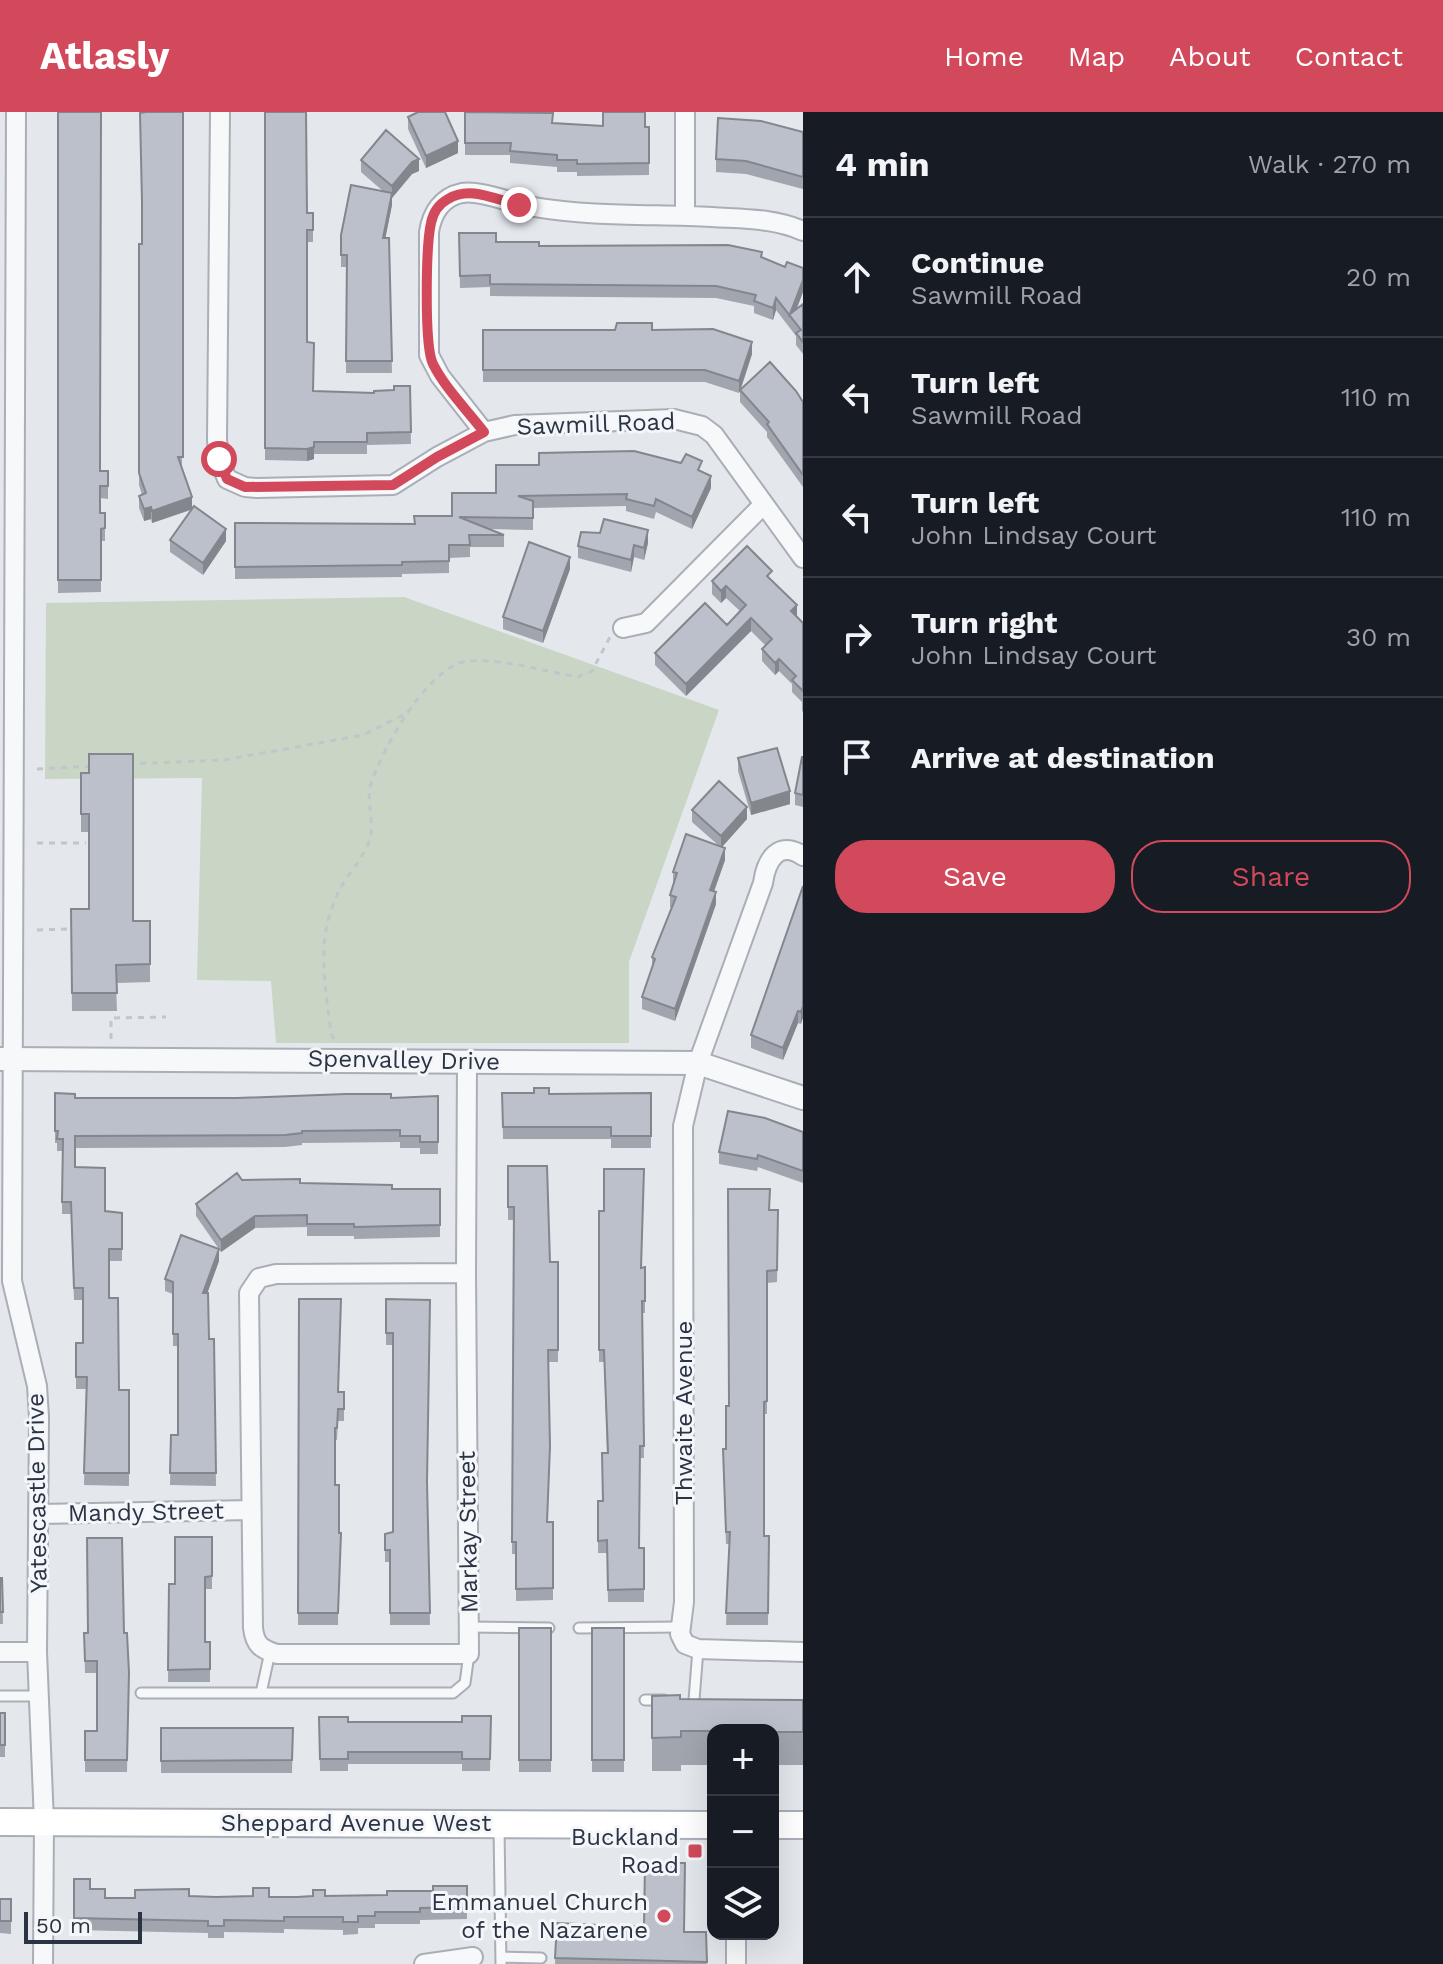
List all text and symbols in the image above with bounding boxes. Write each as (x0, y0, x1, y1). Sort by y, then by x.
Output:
text: Atlasly (40, 34, 170, 78)
text: Home (944, 40, 1024, 73)
text: Map (1068, 40, 1125, 73)
text: About (1169, 40, 1251, 73)
text: Contact (1295, 40, 1403, 73)
text: 4 min (835, 144, 930, 184)
text: Walk · 270 m (1248, 149, 1411, 179)
route end (501, 187, 537, 223)
text: Continue (911, 245, 1044, 280)
icon: ahead (835, 255, 879, 299)
text: 20 m (1346, 262, 1411, 292)
text: Sawmill Road (911, 280, 1083, 310)
text: Turn left (911, 365, 1039, 400)
icon: left (835, 375, 879, 419)
text: 110 m (1341, 382, 1411, 412)
text: Sawmill Road (911, 400, 1083, 430)
street label: Sawmill Road (516, 407, 676, 441)
route start (201, 441, 237, 477)
text: Turn left (911, 485, 1039, 520)
icon: left (835, 495, 879, 539)
text: 110 m (1341, 502, 1411, 532)
text: John Lindsay Court (911, 520, 1157, 550)
text: Turn right (911, 605, 1057, 640)
icon: right (835, 615, 879, 659)
text: 30 m (1346, 622, 1411, 652)
text: John Lindsay Court (911, 640, 1157, 670)
icon: arrive (835, 735, 879, 779)
text: Arrive at destination (911, 740, 1215, 775)
button: Save (835, 840, 1115, 913)
button: Share (1131, 840, 1411, 913)
street label: Spenvalley Drive (308, 1044, 500, 1076)
street label: Thwaite Avenue (670, 1321, 698, 1505)
street label: Yatescastle Drive (21, 1393, 53, 1593)
street label: Markay Street (453, 1451, 483, 1613)
street label: Mandy Street (68, 1497, 224, 1527)
map controls (707, 1724, 779, 1940)
button: + (707, 1724, 779, 1796)
button: − (707, 1796, 779, 1868)
street label: Sheppard Avenue West (221, 1809, 491, 1837)
place label: Buckland Road (571, 1823, 679, 1879)
marker: Buckland Road (686, 1842, 704, 1860)
button: layers (707, 1868, 779, 1940)
place label: Emmanuel Church of the Nazarene (431, 1888, 648, 1944)
marker: Emmanuel Church of the Nazarene (655, 1907, 673, 1925)
scale bar (24, 1908, 142, 1944)
text: 50 m (36, 1913, 91, 1938)

